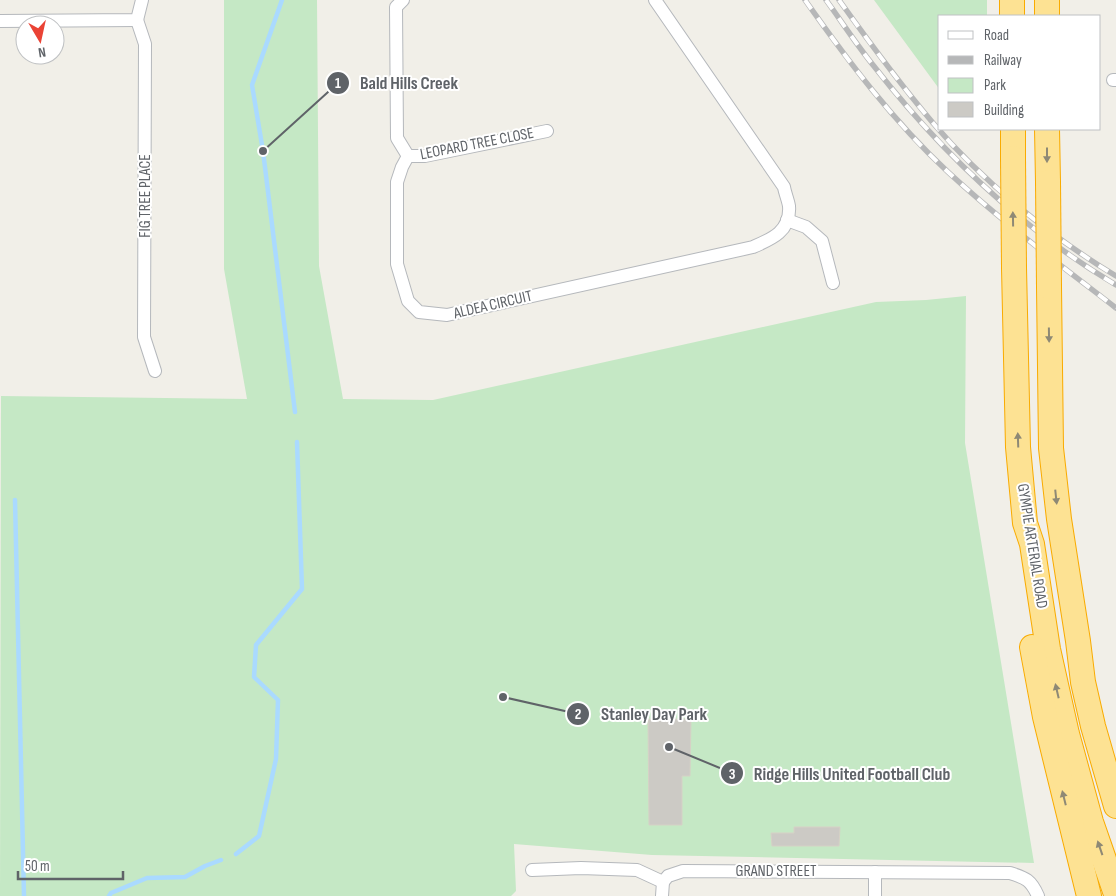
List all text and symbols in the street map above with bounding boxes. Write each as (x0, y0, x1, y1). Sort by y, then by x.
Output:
north arrow (15, 15, 65, 65)
legend (938, 15, 1101, 130)
text: Road (984, 26, 1009, 45)
text: N (37, 43, 47, 61)
text: Railway (984, 51, 1022, 70)
callout: Bald Hills Creek (325, 67, 468, 100)
text: Bald Hills Creek (360, 73, 458, 94)
text: 1 (335, 74, 341, 93)
text: Park (984, 76, 1006, 95)
text: Building (984, 101, 1024, 120)
street label: LEOPARD TREE CLOSE (418, 124, 536, 164)
one-way arrow (1043, 147, 1051, 163)
street label: FIG TREE PLACE (136, 154, 155, 238)
one-way arrow (1009, 211, 1017, 227)
street label: ALDEA CIRCUIT (451, 287, 535, 324)
one-way arrow (1045, 327, 1053, 343)
one-way arrow (1014, 432, 1022, 448)
street label: GYMPIE ARTERIAL ROAD (1013, 482, 1051, 610)
one-way arrow (1052, 490, 1060, 506)
one-way arrow (1053, 684, 1061, 699)
callout: Stanley Day Park (566, 697, 717, 730)
text: Stanley Day Park (601, 704, 707, 725)
text: 2 (575, 705, 581, 724)
callout: Ridge Hills United Football Club (719, 757, 961, 790)
text: Ridge Hills United Football Club (754, 764, 950, 785)
text: 3 (729, 765, 736, 784)
one-way arrow (1060, 790, 1068, 805)
one-way arrow (1096, 840, 1104, 855)
scale bar (18, 848, 122, 880)
text: 50 m (25, 857, 50, 876)
street label: GRAND STREET (735, 862, 817, 881)

